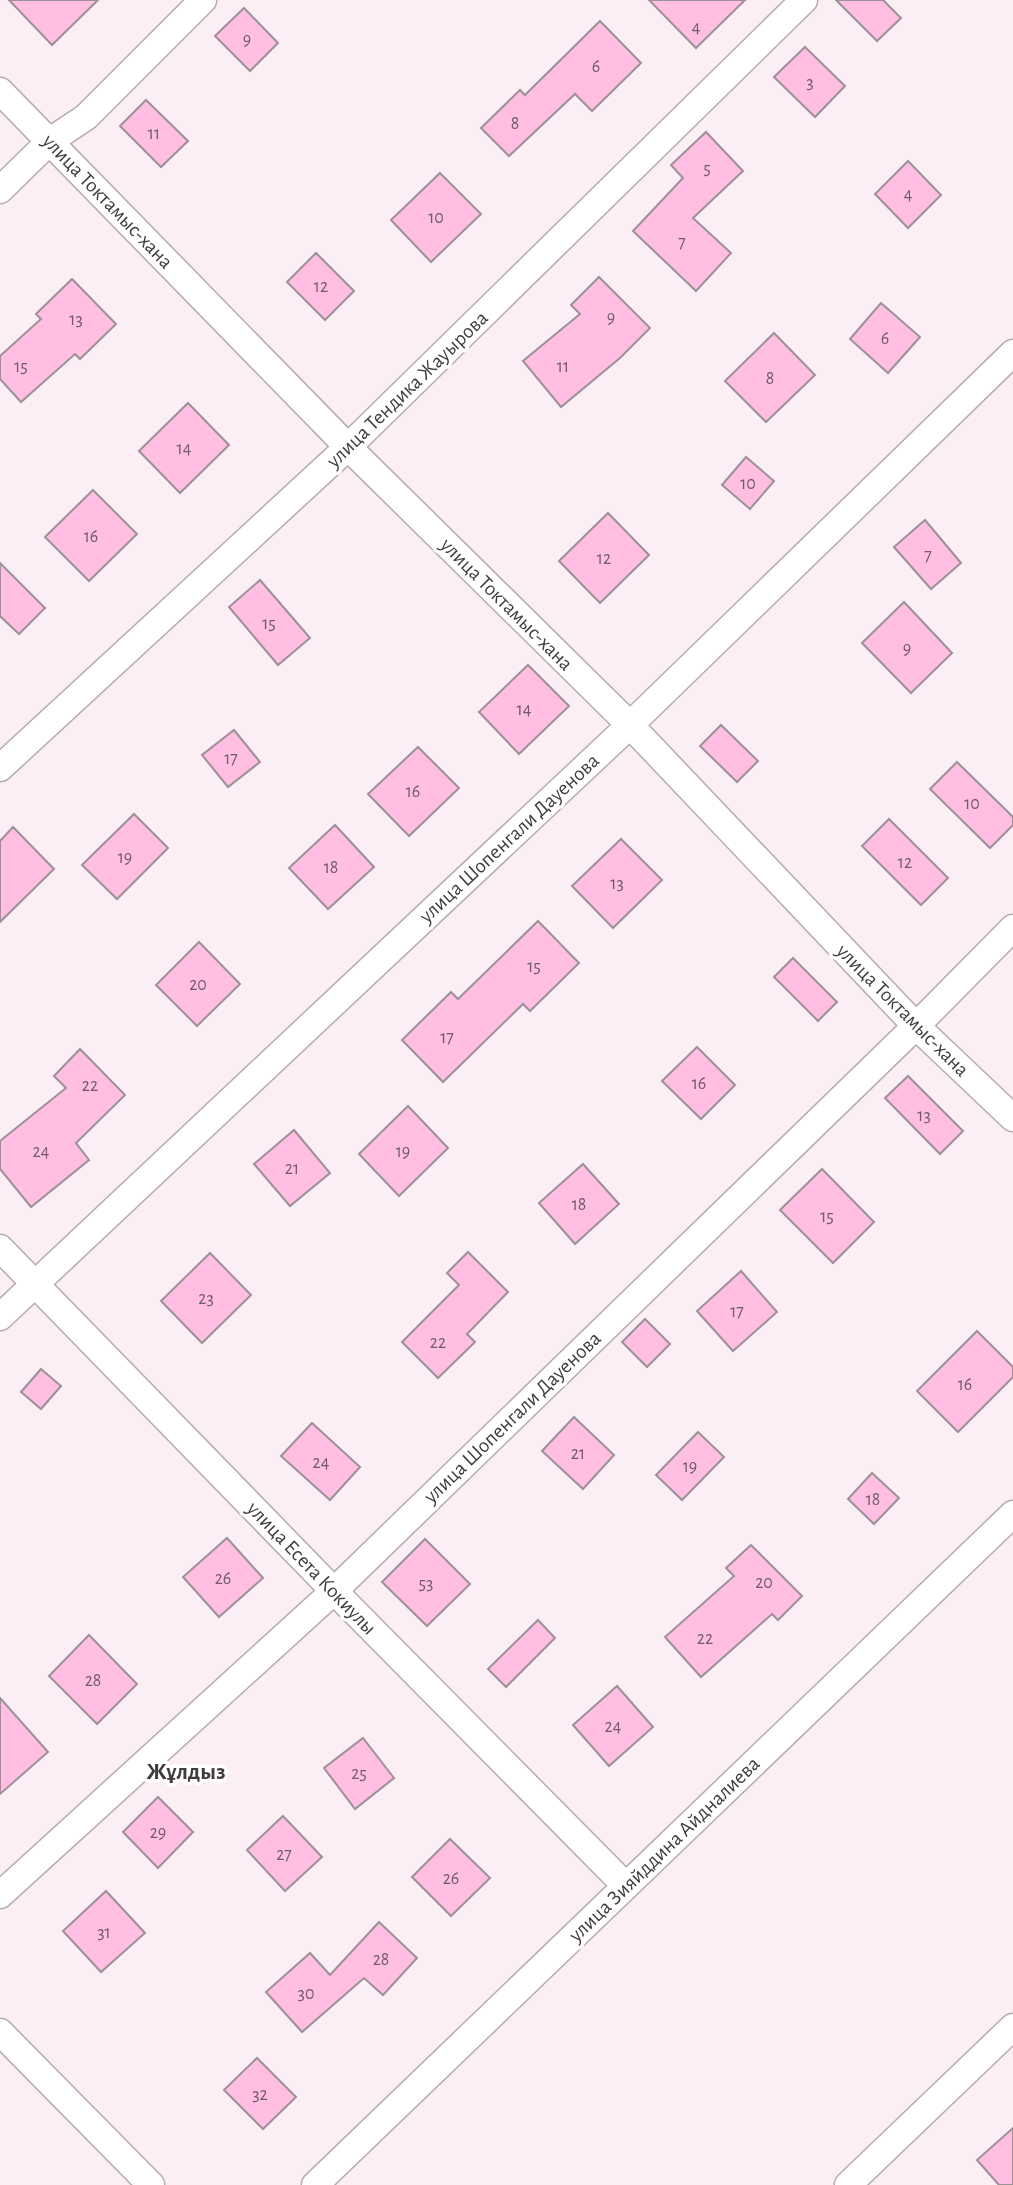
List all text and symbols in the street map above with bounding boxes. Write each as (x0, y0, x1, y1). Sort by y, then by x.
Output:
house number: 4 (692, 19, 701, 37)
house number: 9 (243, 31, 251, 49)
house number: 6 (592, 58, 600, 76)
house number: 3 (806, 74, 814, 92)
house number: 8 (511, 115, 519, 133)
house number: 11 (148, 125, 160, 143)
street label: улица Токтамыс-хана (38, 129, 177, 273)
house number: 5 (703, 160, 711, 178)
house number: 4 (904, 186, 913, 204)
house number: 10 (428, 209, 444, 227)
house number: 7 (678, 234, 686, 252)
house number: 12 (314, 278, 328, 296)
street label: улица Тендика Жауырова (322, 307, 492, 472)
house number: 9 (607, 309, 615, 327)
house number: 13 (69, 311, 83, 329)
house number: 6 (881, 330, 889, 348)
house number: 15 (14, 358, 28, 376)
house number: 11 (557, 358, 569, 376)
house number: 8 (766, 370, 774, 388)
house number: 14 (177, 440, 192, 458)
house number: 10 (740, 475, 756, 493)
house number: 16 (84, 528, 98, 546)
street label: улица Токтамыс-хана (436, 533, 577, 675)
house number: 7 (924, 547, 932, 565)
house number: 12 (597, 550, 611, 568)
house number: 15 (262, 615, 276, 633)
house number: 9 (903, 640, 911, 658)
house number: 14 (517, 701, 532, 719)
house number: 17 (224, 750, 238, 768)
street label: улица Шопенгали Дауенова (415, 750, 603, 928)
house number: 16 (406, 783, 420, 801)
house number: 10 (964, 795, 980, 813)
house number: 19 (118, 849, 132, 867)
house number: 12 (898, 854, 912, 872)
house number: 18 (324, 859, 338, 877)
house number: 13 (610, 875, 624, 893)
street label: улица Токтамыс-хана (832, 939, 973, 1081)
house number: 15 (527, 958, 541, 976)
house number: 20 (189, 976, 207, 994)
house number: 17 (440, 1029, 454, 1047)
house number: 16 (692, 1075, 706, 1093)
house number: 22 (82, 1077, 98, 1095)
house number: 13 (917, 1107, 931, 1125)
house number: 24 (33, 1143, 50, 1161)
house number: 19 (396, 1143, 410, 1161)
house number: 21 (285, 1160, 299, 1178)
house number: 18 (572, 1196, 586, 1214)
house number: 15 (820, 1208, 834, 1226)
house number: 23 (198, 1290, 214, 1308)
house number: 17 (730, 1303, 744, 1321)
street label: улица Шопенгали Дауенова (419, 1327, 605, 1508)
house number: 22 (430, 1334, 446, 1352)
house number: 16 (958, 1376, 972, 1394)
house number: 21 (571, 1445, 585, 1463)
house number: 24 (313, 1454, 330, 1472)
house number: 19 (683, 1458, 697, 1476)
house number: 18 (866, 1491, 880, 1509)
street label: улица Есета Кокиулы (242, 1497, 380, 1639)
house number: 26 (215, 1570, 231, 1588)
house number: 20 (755, 1574, 773, 1592)
house number: 53 (419, 1575, 433, 1593)
house number: 22 (697, 1630, 713, 1648)
house number: 28 (85, 1672, 101, 1690)
house number: 24 (605, 1718, 622, 1736)
street label: улица Зияйддина Айдналиева (564, 1753, 764, 1947)
district label: Жұлдыз (147, 1761, 225, 1784)
house number: 25 (351, 1765, 367, 1783)
house number: 29 (150, 1824, 166, 1842)
house number: 27 (276, 1846, 292, 1864)
house number: 26 (443, 1870, 459, 1888)
house number: 31 (97, 1924, 111, 1942)
house number: 28 (373, 1951, 389, 1969)
house number: 30 (298, 1985, 314, 2003)
house number: 32 (252, 2086, 268, 2104)

